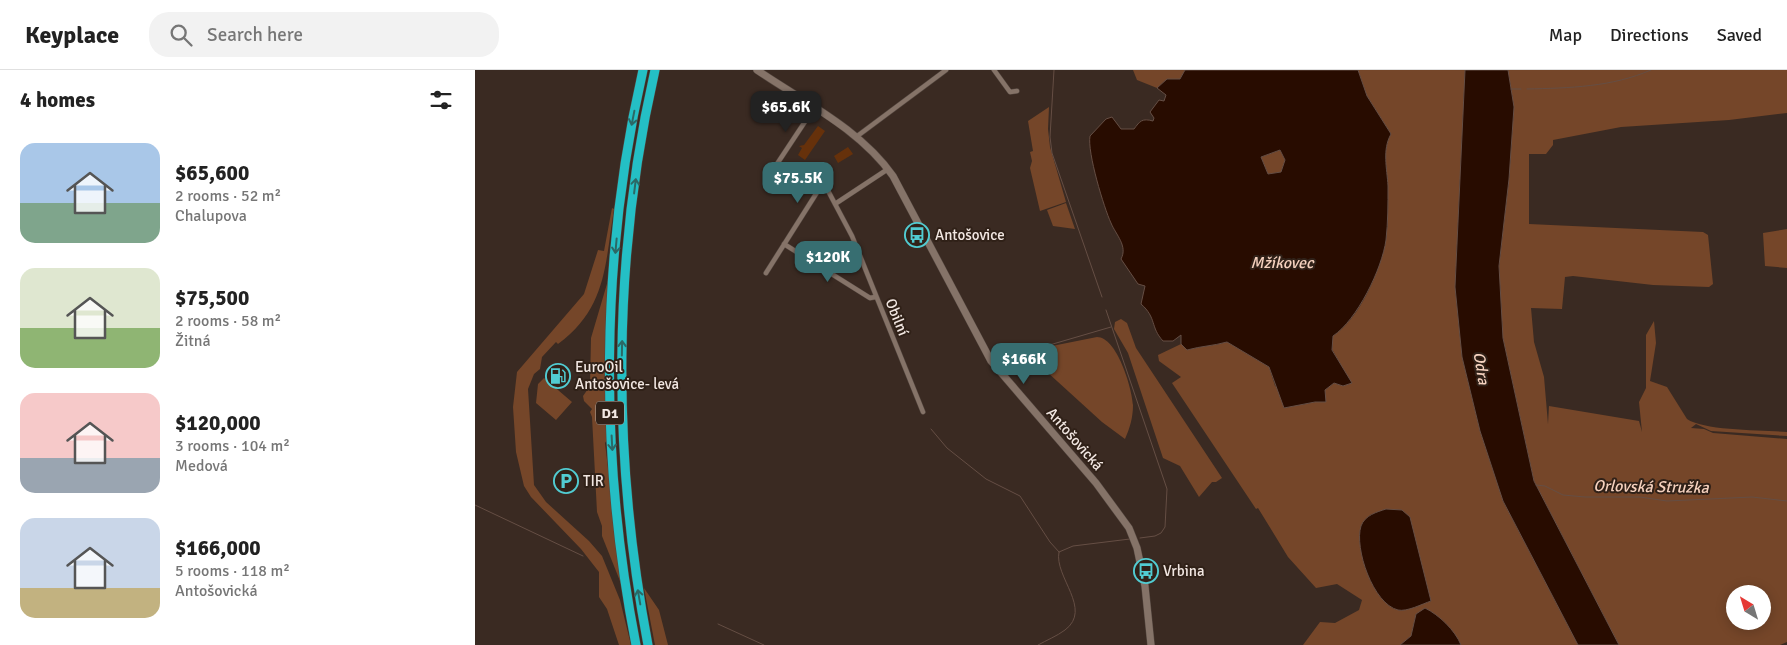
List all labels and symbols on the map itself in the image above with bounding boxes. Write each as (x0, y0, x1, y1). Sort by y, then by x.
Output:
pin: $65.6K (745, 90, 827, 133)
one-way arrow (628, 109, 638, 125)
pin: $75.5K (757, 162, 839, 204)
one-way arrow (630, 178, 640, 194)
bus stop icon: Antošovice (904, 222, 930, 248)
place label: Antošovice (935, 226, 1005, 244)
one-way arrow (612, 237, 621, 253)
pin: $120K (793, 240, 863, 283)
water label: Mžíkovec (1251, 253, 1315, 273)
street label: Obilní (881, 296, 913, 338)
one-way arrow (618, 340, 627, 356)
pin: $166K (989, 342, 1059, 385)
water label: Odra (1469, 350, 1494, 387)
place label: EuroOil Antošovice- levá (575, 358, 679, 393)
fuel station icon: EuroOil Antošovice- levá (545, 363, 571, 389)
road number: D1 (596, 402, 624, 424)
street label: Antošovická (1043, 404, 1107, 474)
one-way arrow (607, 435, 616, 451)
parking icon: TIR (553, 468, 579, 494)
place label: TIR (583, 472, 604, 490)
water label: Orlovská Stružka (1593, 476, 1710, 498)
bus stop icon: Vrbina (1133, 558, 1159, 584)
place label: Vrbina (1163, 562, 1205, 580)
north arrow (1726, 585, 1771, 630)
one-way arrow (634, 589, 644, 605)

